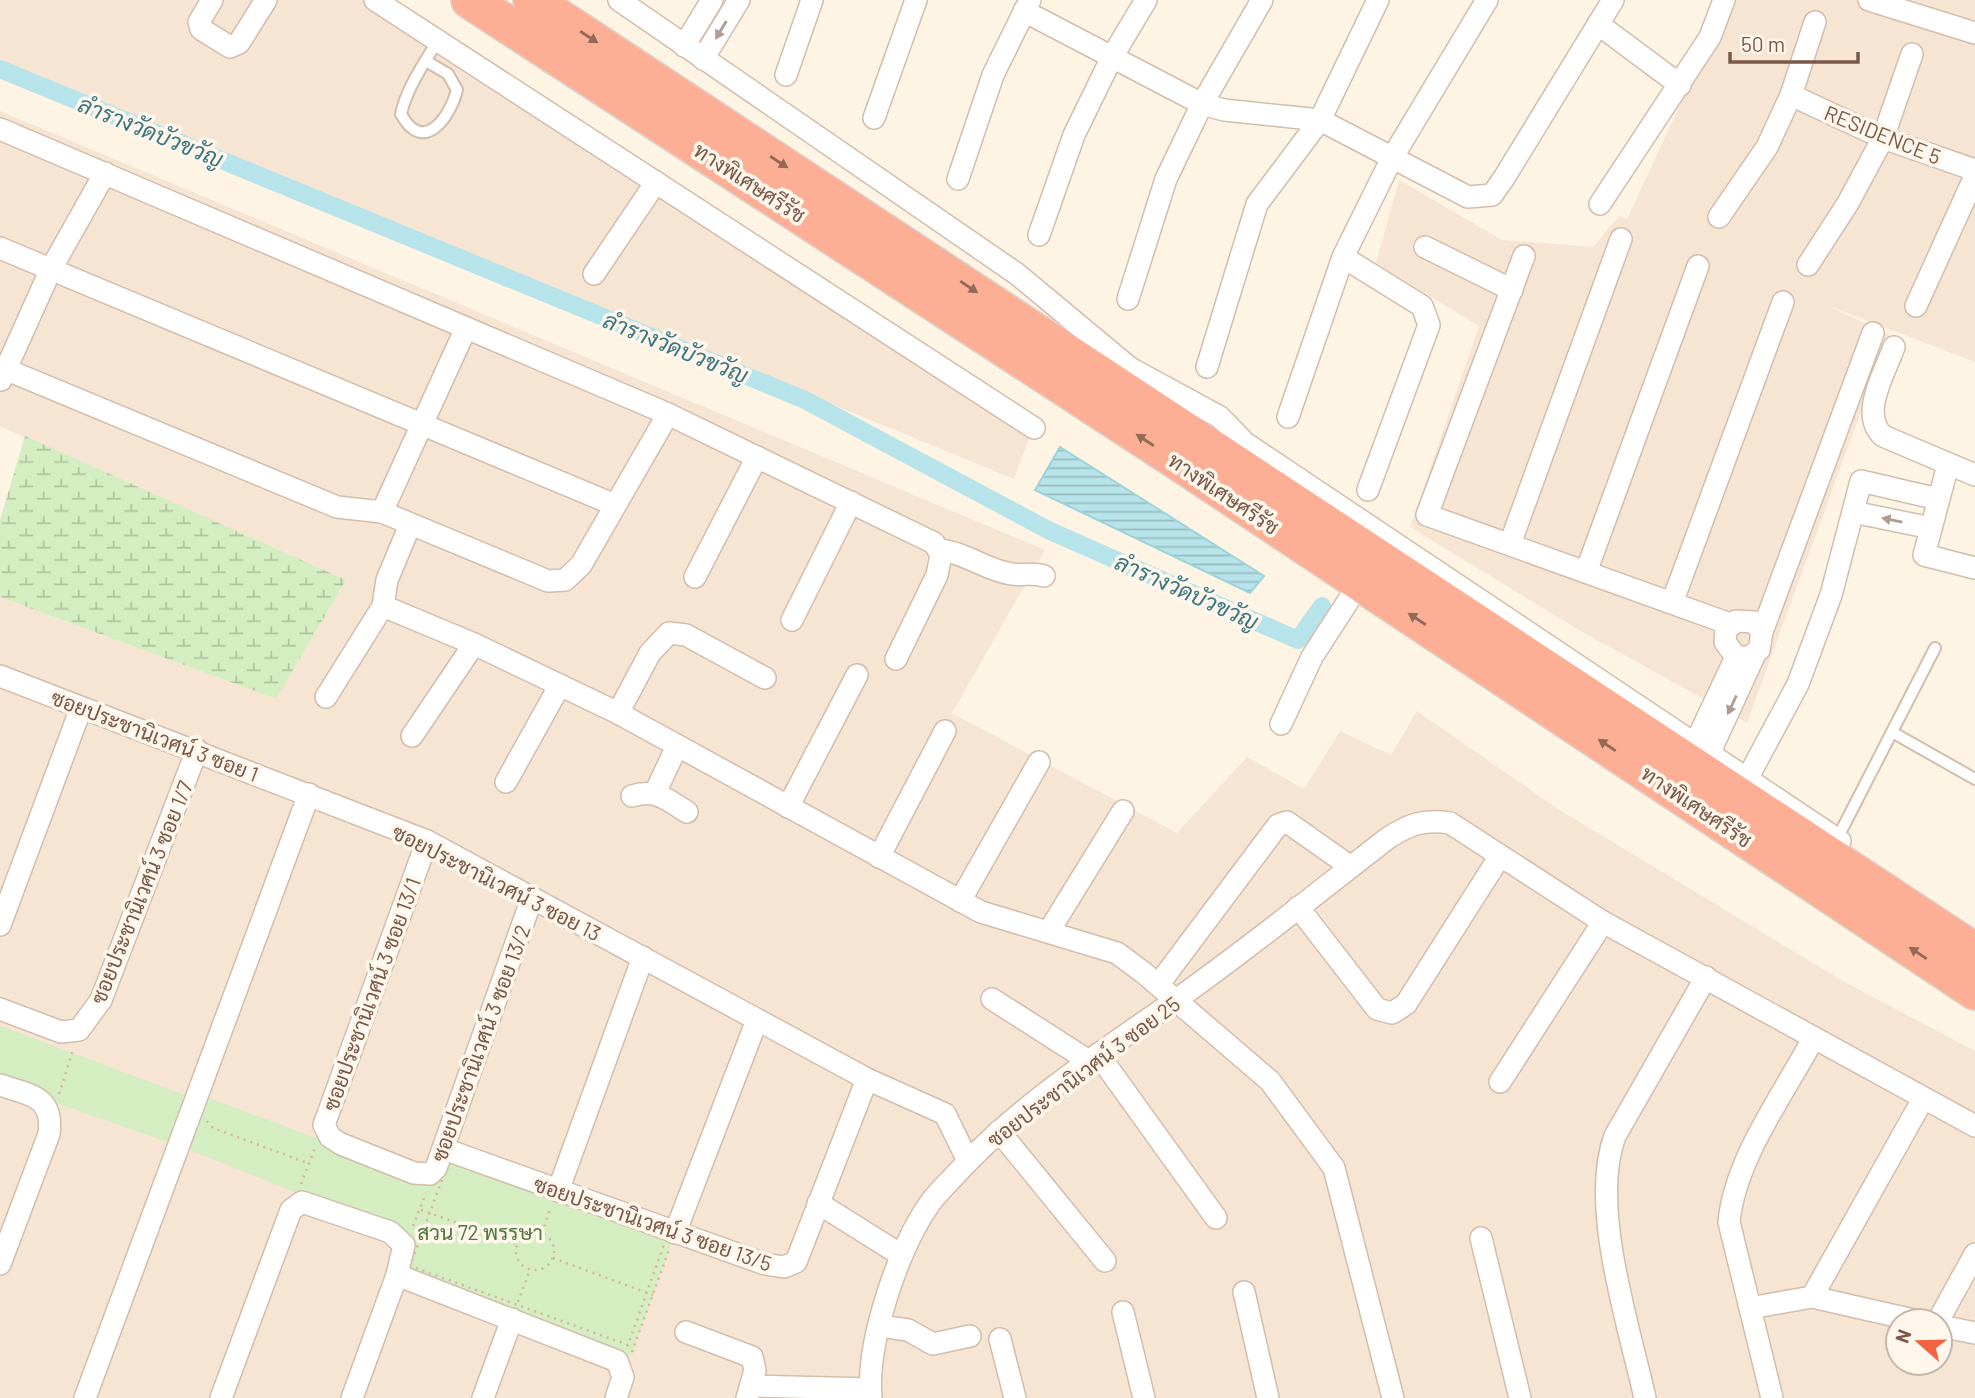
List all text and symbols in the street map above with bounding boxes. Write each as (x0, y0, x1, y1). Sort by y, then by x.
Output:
one-way arrow (715, 20, 728, 39)
scale bar (1730, 21, 1858, 65)
one-way arrow (579, 31, 599, 44)
text: 50 m (1741, 31, 1785, 56)
water label: ลำรางวัดบัวขวัญ (74, 89, 228, 174)
street label: RESIDENCE 5 (1821, 99, 1945, 169)
street label: ทางพิเศษศรีรัช (690, 137, 810, 227)
one-way arrow (770, 155, 789, 168)
one-way arrow (960, 280, 978, 294)
water label: ลำรางวัดบัวขวัญ (599, 305, 753, 390)
one-way arrow (1136, 434, 1155, 447)
street label: ทางพิเศษศรีรัช (1164, 447, 1284, 539)
one-way arrow (1881, 515, 1903, 526)
water label: ลำรางวัดบัวขวัญ (1111, 547, 1263, 636)
one-way arrow (1407, 613, 1427, 626)
street label: ซอยประชานิเวศน์ 3 ซอย 1 (48, 684, 262, 786)
one-way arrow (1726, 694, 1737, 715)
one-way arrow (1597, 739, 1616, 752)
street label: ทางพิเศษศรีรัช (1637, 760, 1757, 852)
street label: ซอยประชานิเวศน์ 3 ซอย 1/7 (85, 777, 197, 1007)
street label: ซอยประชานิเวศน์ 3 ซอย 13 (388, 818, 606, 946)
street label: ซอยประชานิเวศน์ 3 ซอย 13/1 (317, 874, 425, 1114)
street label: ซอยประชานิเวศน์ 3 ซอย 13/2 (425, 921, 535, 1165)
one-way arrow (1909, 946, 1927, 960)
street label: ซอยประชานิเวศน์ 3 ซอย 25 (982, 990, 1184, 1152)
street label: ซอยประชานิเวศน์ 3 ซอย 13/5 (531, 1170, 775, 1276)
park label: สวน 72 พรรษา (417, 1219, 543, 1244)
north arrow (1884, 1307, 1954, 1377)
text: N (1890, 1326, 1916, 1346)

